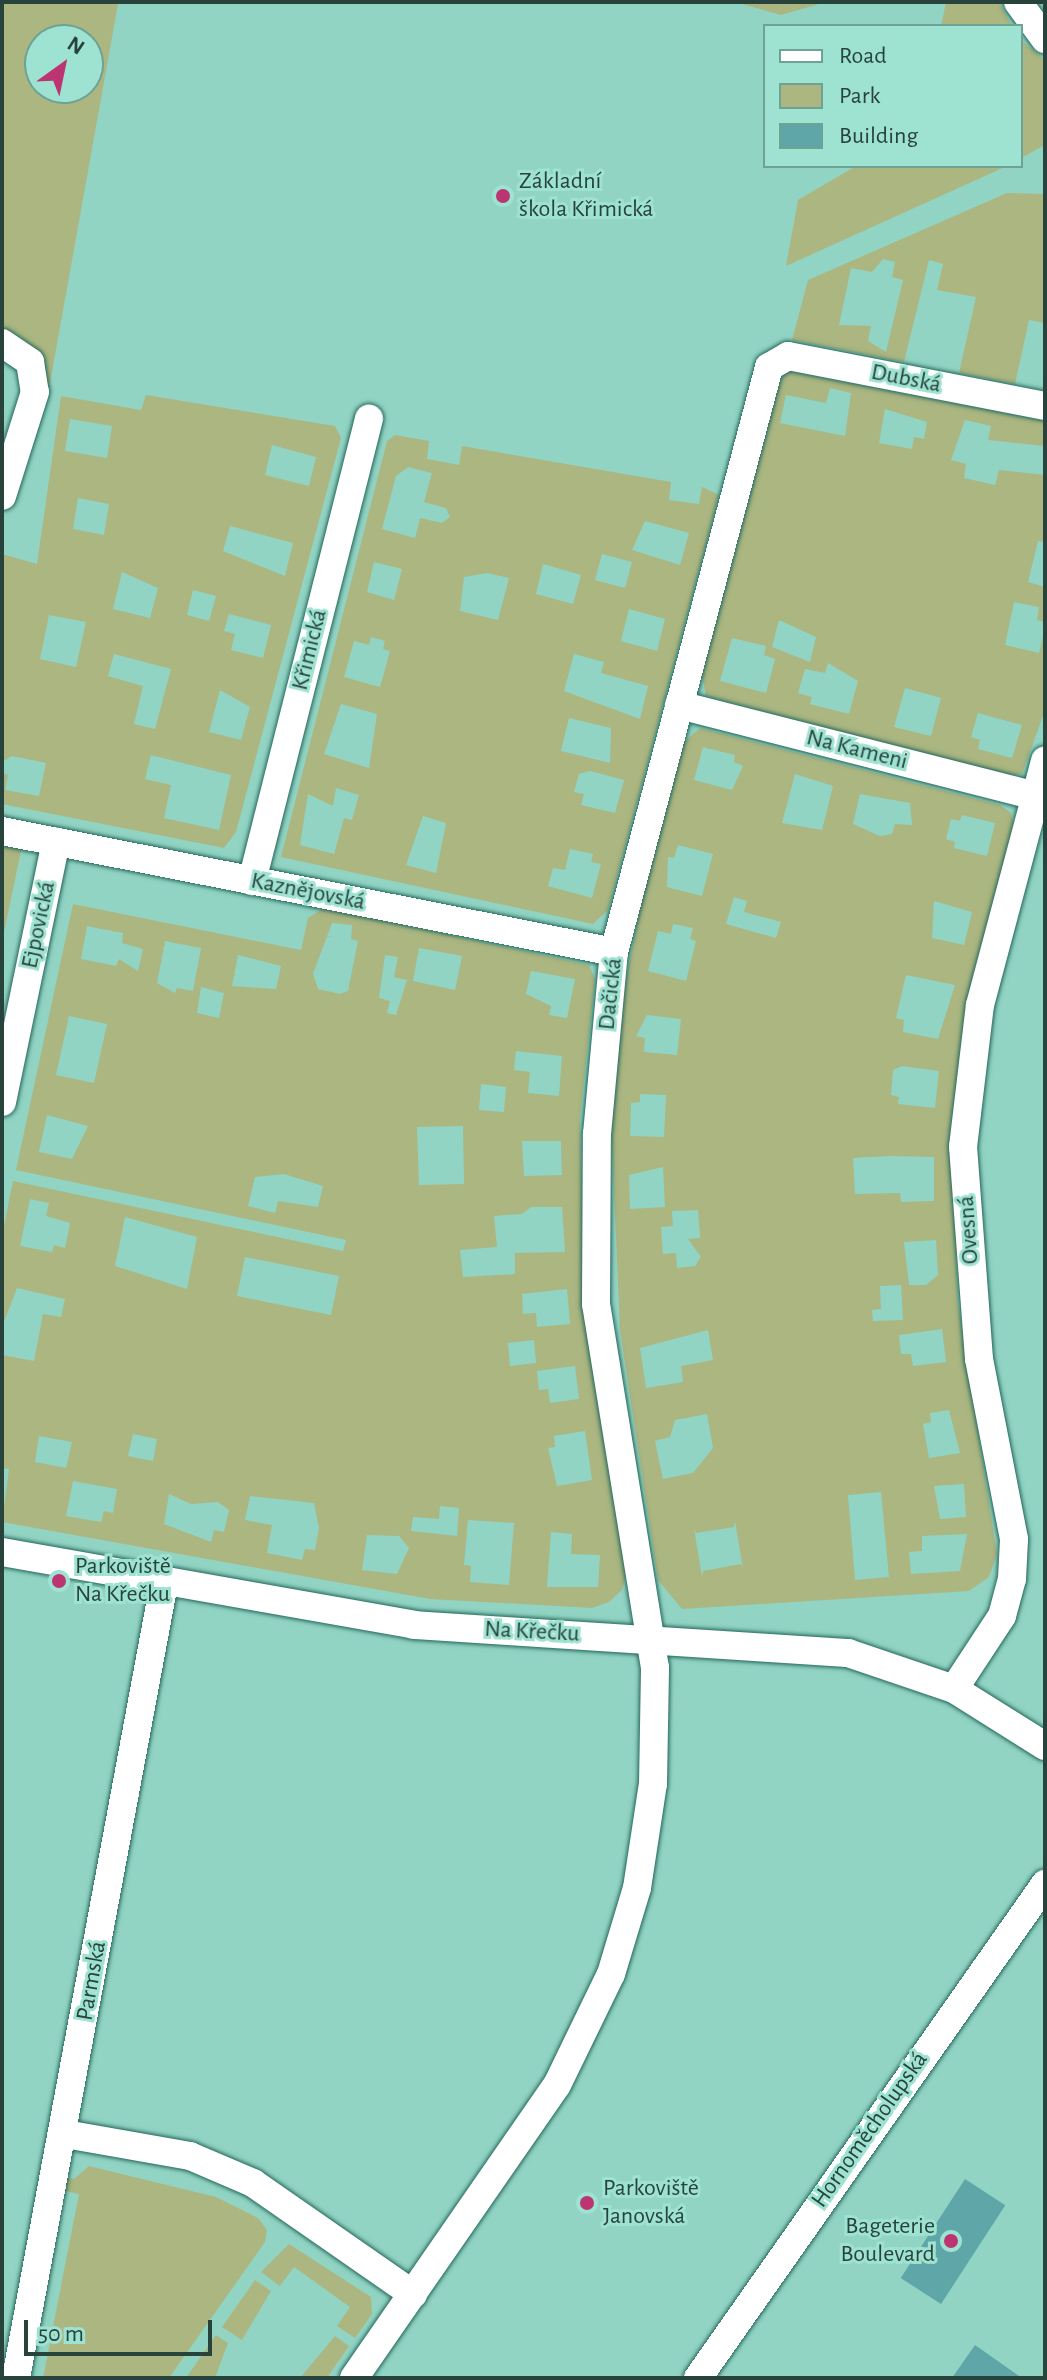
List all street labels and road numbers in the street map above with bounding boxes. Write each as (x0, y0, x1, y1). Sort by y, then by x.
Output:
street label: Dubská (869, 358, 943, 400)
street label: Křimická (286, 607, 334, 693)
street label: Na Kameni (803, 724, 911, 776)
street label: Kaznějovská (248, 867, 368, 917)
street label: Ejpovická (16, 879, 62, 971)
street label: Dačická (593, 956, 629, 1032)
street label: Ovesná (952, 1195, 986, 1265)
street label: Na Křečku (484, 1615, 580, 1649)
street label: Parmská (71, 1939, 113, 2023)
street label: Hornoměcholupská (806, 2046, 934, 2214)

